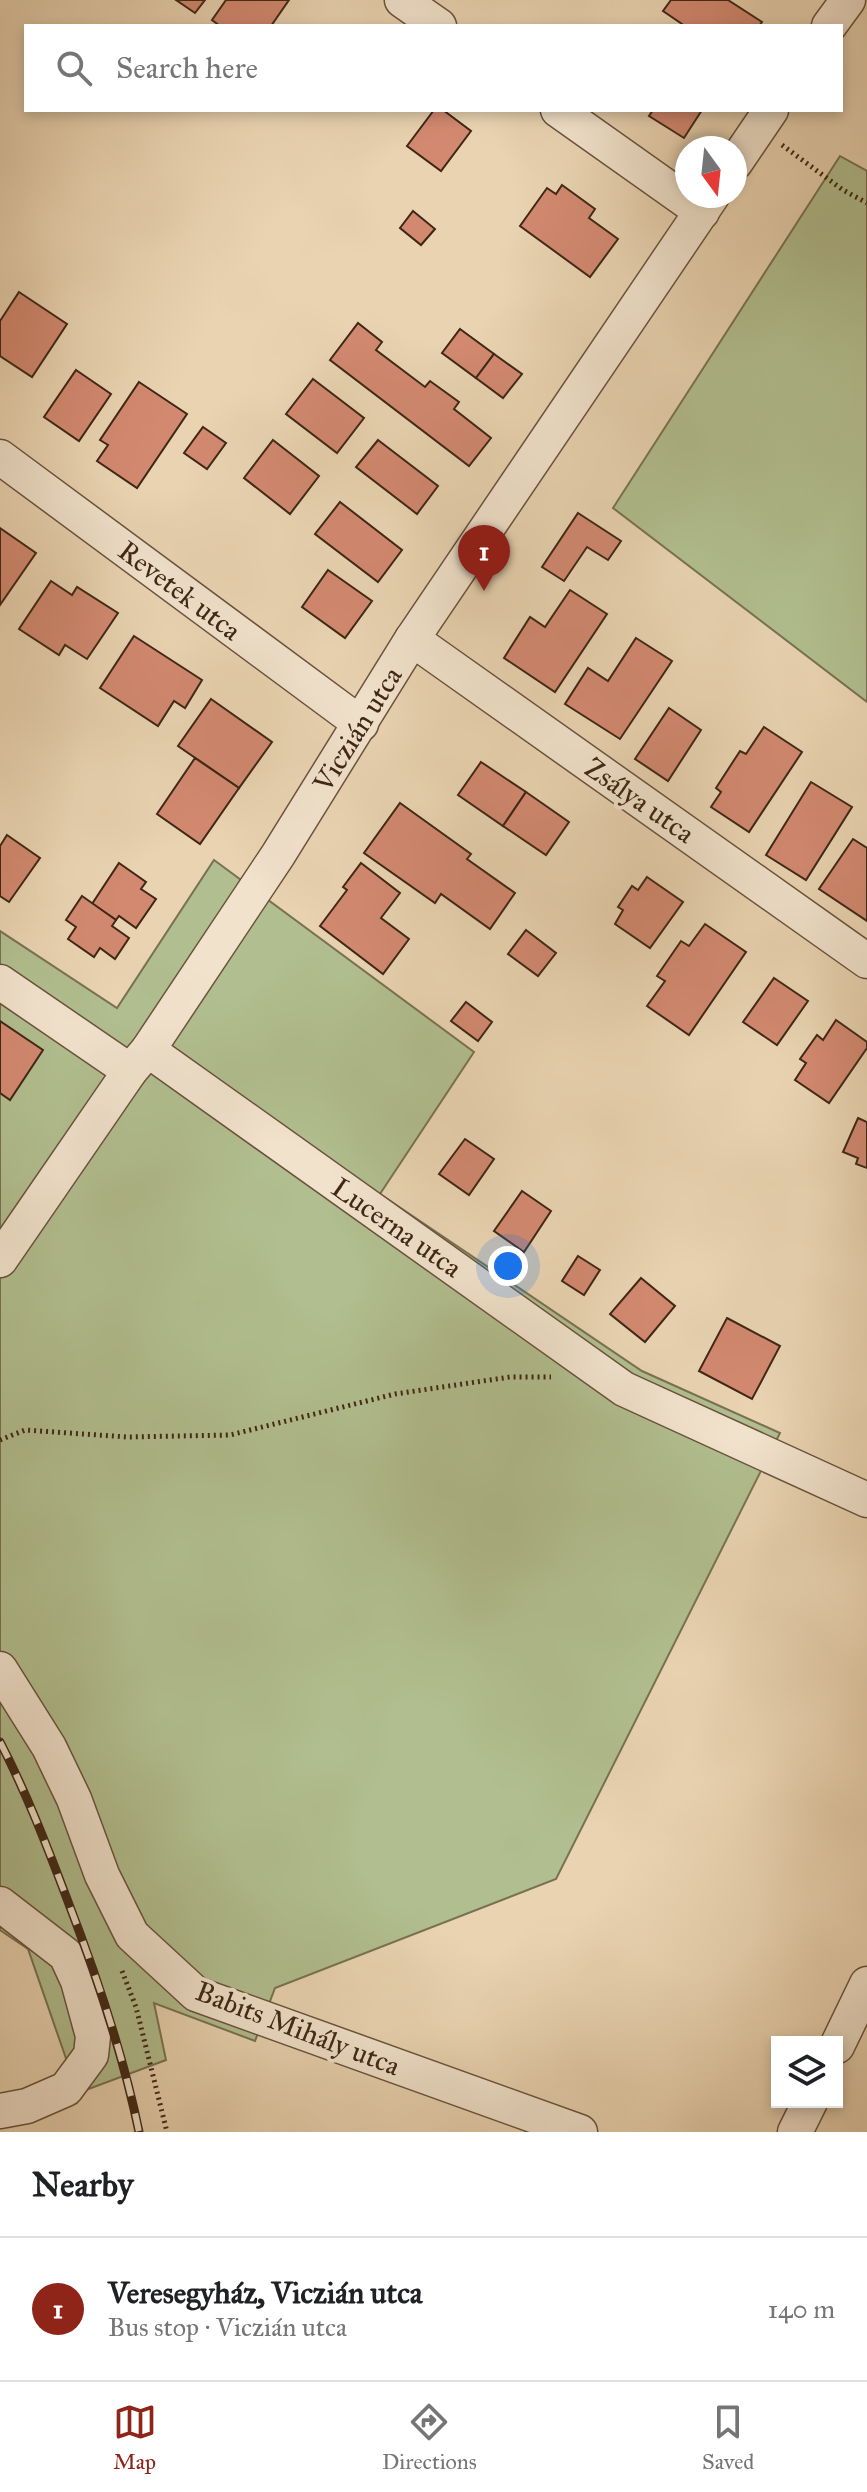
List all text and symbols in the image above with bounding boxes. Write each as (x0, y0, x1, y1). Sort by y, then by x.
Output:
search box (24, 24, 843, 112)
icon: search (52, 46, 96, 90)
text: Search here (116, 50, 258, 86)
north arrow (675, 136, 747, 208)
pin: 1 (458, 525, 510, 591)
street label: Revetek utca (111, 533, 248, 648)
street label: Viczián utca (305, 660, 410, 799)
street label: Zsálya utca (578, 750, 701, 851)
street label: Lucerna utca (325, 1170, 469, 1285)
your location (488, 1246, 528, 1286)
street label: Babits Mihály utca (191, 1973, 405, 2084)
map controls (771, 2036, 843, 2108)
button: layers (771, 2036, 843, 2108)
text: Nearby (32, 2164, 134, 2205)
text: Veresegyház, Viczián utca (108, 2275, 423, 2311)
text: 1 (53, 2293, 63, 2325)
text: 140 m (768, 2293, 835, 2325)
text: Bus stop · Viczián utca (108, 2311, 347, 2343)
tab: Map (113, 2400, 157, 2475)
tab: Directions (382, 2400, 477, 2475)
tab: Saved (702, 2400, 754, 2475)

